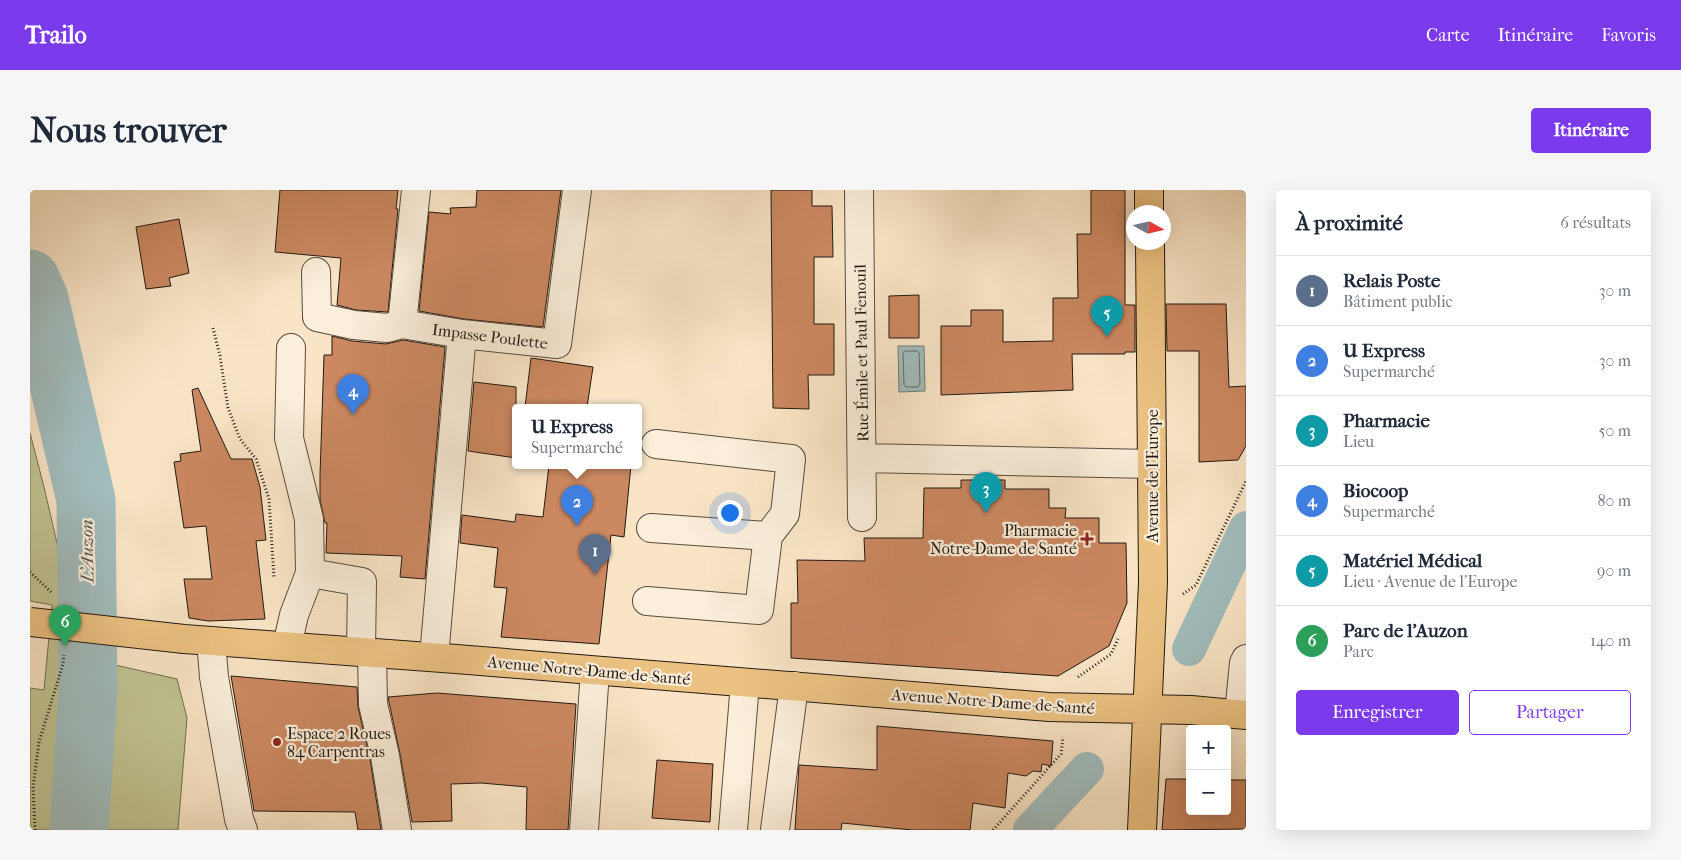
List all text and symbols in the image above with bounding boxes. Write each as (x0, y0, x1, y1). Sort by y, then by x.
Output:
text: Trailo (25, 21, 87, 49)
text: Carte (1426, 25, 1470, 46)
text: Itinéraire (1498, 25, 1573, 46)
text: Favoris (1601, 25, 1656, 46)
button: Itinéraire (1531, 108, 1651, 153)
text: Nous trouver (30, 110, 227, 151)
north arrow (1126, 205, 1171, 250)
text: À proximité (1296, 211, 1403, 235)
text: 6 résultats (1560, 213, 1631, 232)
street label: Rue Émile et Paul Fenouil (849, 263, 873, 442)
text: Relais Poste (1343, 270, 1440, 292)
text: 1 (1309, 281, 1315, 300)
text: 30 m (1599, 281, 1631, 300)
text: Bâtiment public (1343, 292, 1453, 311)
pin: 5 (1091, 296, 1123, 337)
street label: Impasse Poulette (431, 320, 549, 353)
text: U Express (1343, 340, 1425, 362)
text: 2 (1308, 351, 1316, 370)
text: 30 m (1599, 351, 1631, 370)
text: Supermarché (1343, 362, 1435, 381)
pin: 4 (337, 374, 369, 415)
popup (512, 404, 642, 469)
street label: Avenue de l'Europe (1143, 409, 1162, 544)
text: Pharmacie (1343, 410, 1430, 432)
text: U Express (531, 416, 613, 438)
text: 3 (1309, 421, 1315, 440)
text: 50 m (1599, 421, 1631, 440)
text: Lieu (1343, 432, 1374, 451)
text: Supermarché (531, 438, 623, 457)
pin: 3 (970, 472, 1002, 513)
text: Biocoop (1343, 480, 1408, 502)
pin: 2 (561, 485, 593, 526)
text: 4 (1307, 491, 1317, 510)
text: 80 m (1597, 491, 1631, 510)
your location (717, 500, 743, 526)
text: Supermarché (1343, 502, 1435, 521)
water label: L'Auzon (76, 519, 99, 585)
place label: Pharmacie Notre-Dame de Santé (930, 521, 1077, 558)
marker: Pharmacie Notre-Dame de Santé (1081, 533, 1093, 545)
pin: 1 (579, 534, 611, 575)
text: Matériel Médical (1343, 550, 1482, 572)
text: 5 (1309, 561, 1315, 580)
text: 90 m (1597, 561, 1631, 580)
text: Lieu · Avenue de l'Europe (1343, 572, 1517, 591)
pin: 6 (49, 605, 81, 646)
text: Parc de l'Auzon (1343, 620, 1468, 642)
text: 6 (1308, 631, 1316, 650)
text: 140 m (1590, 631, 1631, 650)
text: Parc (1343, 642, 1374, 661)
street label: Avenue Notre-Dame-de-Santé (486, 652, 691, 689)
street label: Avenue Notre-Dame-de-Santé (890, 685, 1095, 718)
button: Enregistrer (1296, 690, 1459, 735)
button: Partager (1469, 690, 1631, 735)
place label: Espace 2 Roues 84 Carpentras (287, 724, 391, 761)
map controls (1186, 725, 1231, 815)
button: + (1186, 725, 1231, 770)
marker: Espace 2 Roues 84 Carpentras (271, 736, 283, 748)
button: − (1186, 770, 1231, 815)

